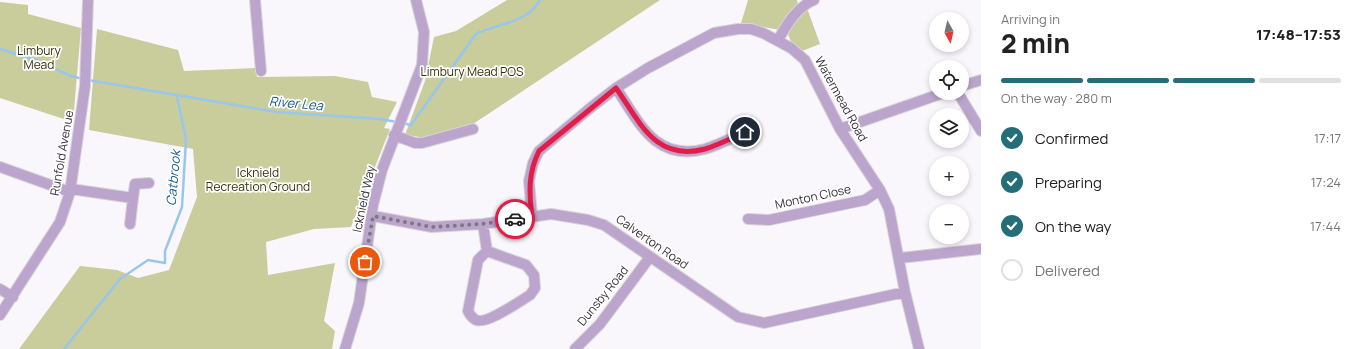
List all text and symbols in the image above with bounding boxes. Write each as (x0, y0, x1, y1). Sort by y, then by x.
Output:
text: Arriving in (1001, 10, 1060, 28)
north arrow (929, 12, 969, 52)
map controls (929, 12, 969, 244)
text: 17:48–17:53 (1256, 24, 1341, 45)
text: 2 min (1001, 25, 1070, 61)
park label: Limbury Mead (17, 42, 62, 73)
street label: Watermead Road (811, 53, 872, 144)
button: locate (929, 60, 969, 100)
park label: Limbury Mead POS (421, 63, 523, 80)
text: On the way · 280 m (1001, 89, 1112, 107)
water label: River Lea (268, 92, 324, 114)
button: layers (929, 108, 969, 148)
street label: Runfold Avenue (46, 109, 77, 197)
pin (728, 115, 762, 149)
icon: home (734, 121, 756, 143)
icon: check (1001, 127, 1023, 149)
text: Confirmed (1035, 128, 1108, 149)
text: 17:17 (1314, 129, 1341, 147)
water label: Catbrook (162, 147, 185, 207)
button: + (929, 156, 969, 196)
street label: Icknield Way (348, 163, 379, 234)
park label: Icknield Recreation Ground (206, 164, 310, 195)
icon: check (1001, 171, 1023, 193)
text: Preparing (1035, 172, 1102, 193)
text: 17:24 (1311, 173, 1341, 191)
street label: Monton Close (773, 180, 852, 213)
courier (495, 199, 535, 239)
button: − (929, 204, 969, 244)
icon: car (504, 208, 526, 230)
street label: Calverton Road (613, 210, 692, 273)
icon: check (1001, 215, 1023, 237)
text: On the way (1035, 216, 1111, 237)
text: 17:44 (1310, 217, 1341, 235)
pin (348, 245, 382, 279)
icon: bag (354, 251, 376, 273)
text: Delivered (1035, 260, 1100, 281)
street label: Dunsby Road (573, 262, 632, 329)

